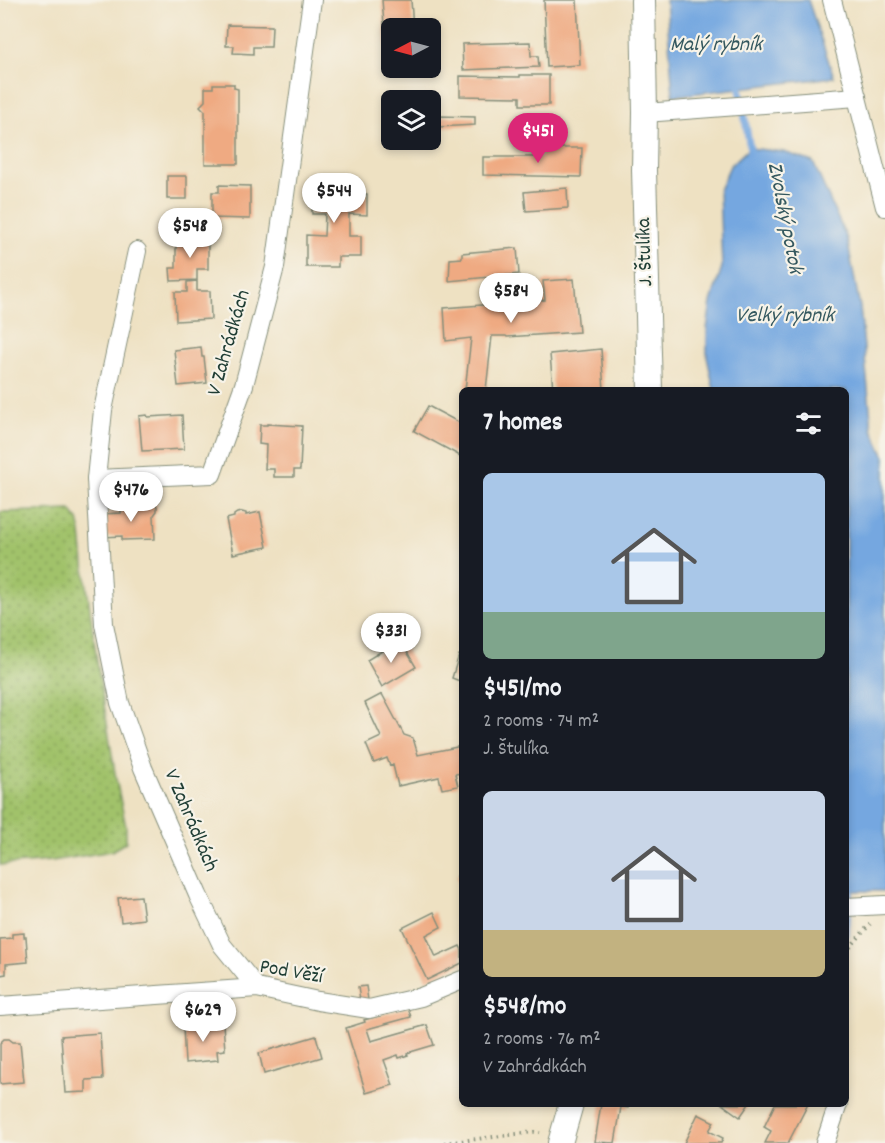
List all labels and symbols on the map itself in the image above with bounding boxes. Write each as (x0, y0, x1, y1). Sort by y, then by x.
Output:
north arrow (381, 18, 441, 78)
water label: Malý rybník (670, 30, 764, 61)
pin: $451 (502, 113, 574, 164)
water label: Zvolský potok (758, 160, 810, 278)
pin: $544 (298, 173, 370, 224)
pin: $548 (154, 208, 226, 259)
street label: J. Štulíka (630, 216, 662, 287)
pin: $584 (475, 273, 547, 324)
street label: V Zahrádkách (201, 287, 259, 399)
water label: Velký rybník (736, 301, 836, 332)
pin: $476 (95, 472, 167, 523)
pin: $331 (355, 613, 427, 664)
street label: V Zahrádkách (155, 765, 225, 877)
street label: Pod Věží (257, 953, 327, 994)
pin: $629 (167, 992, 239, 1043)

